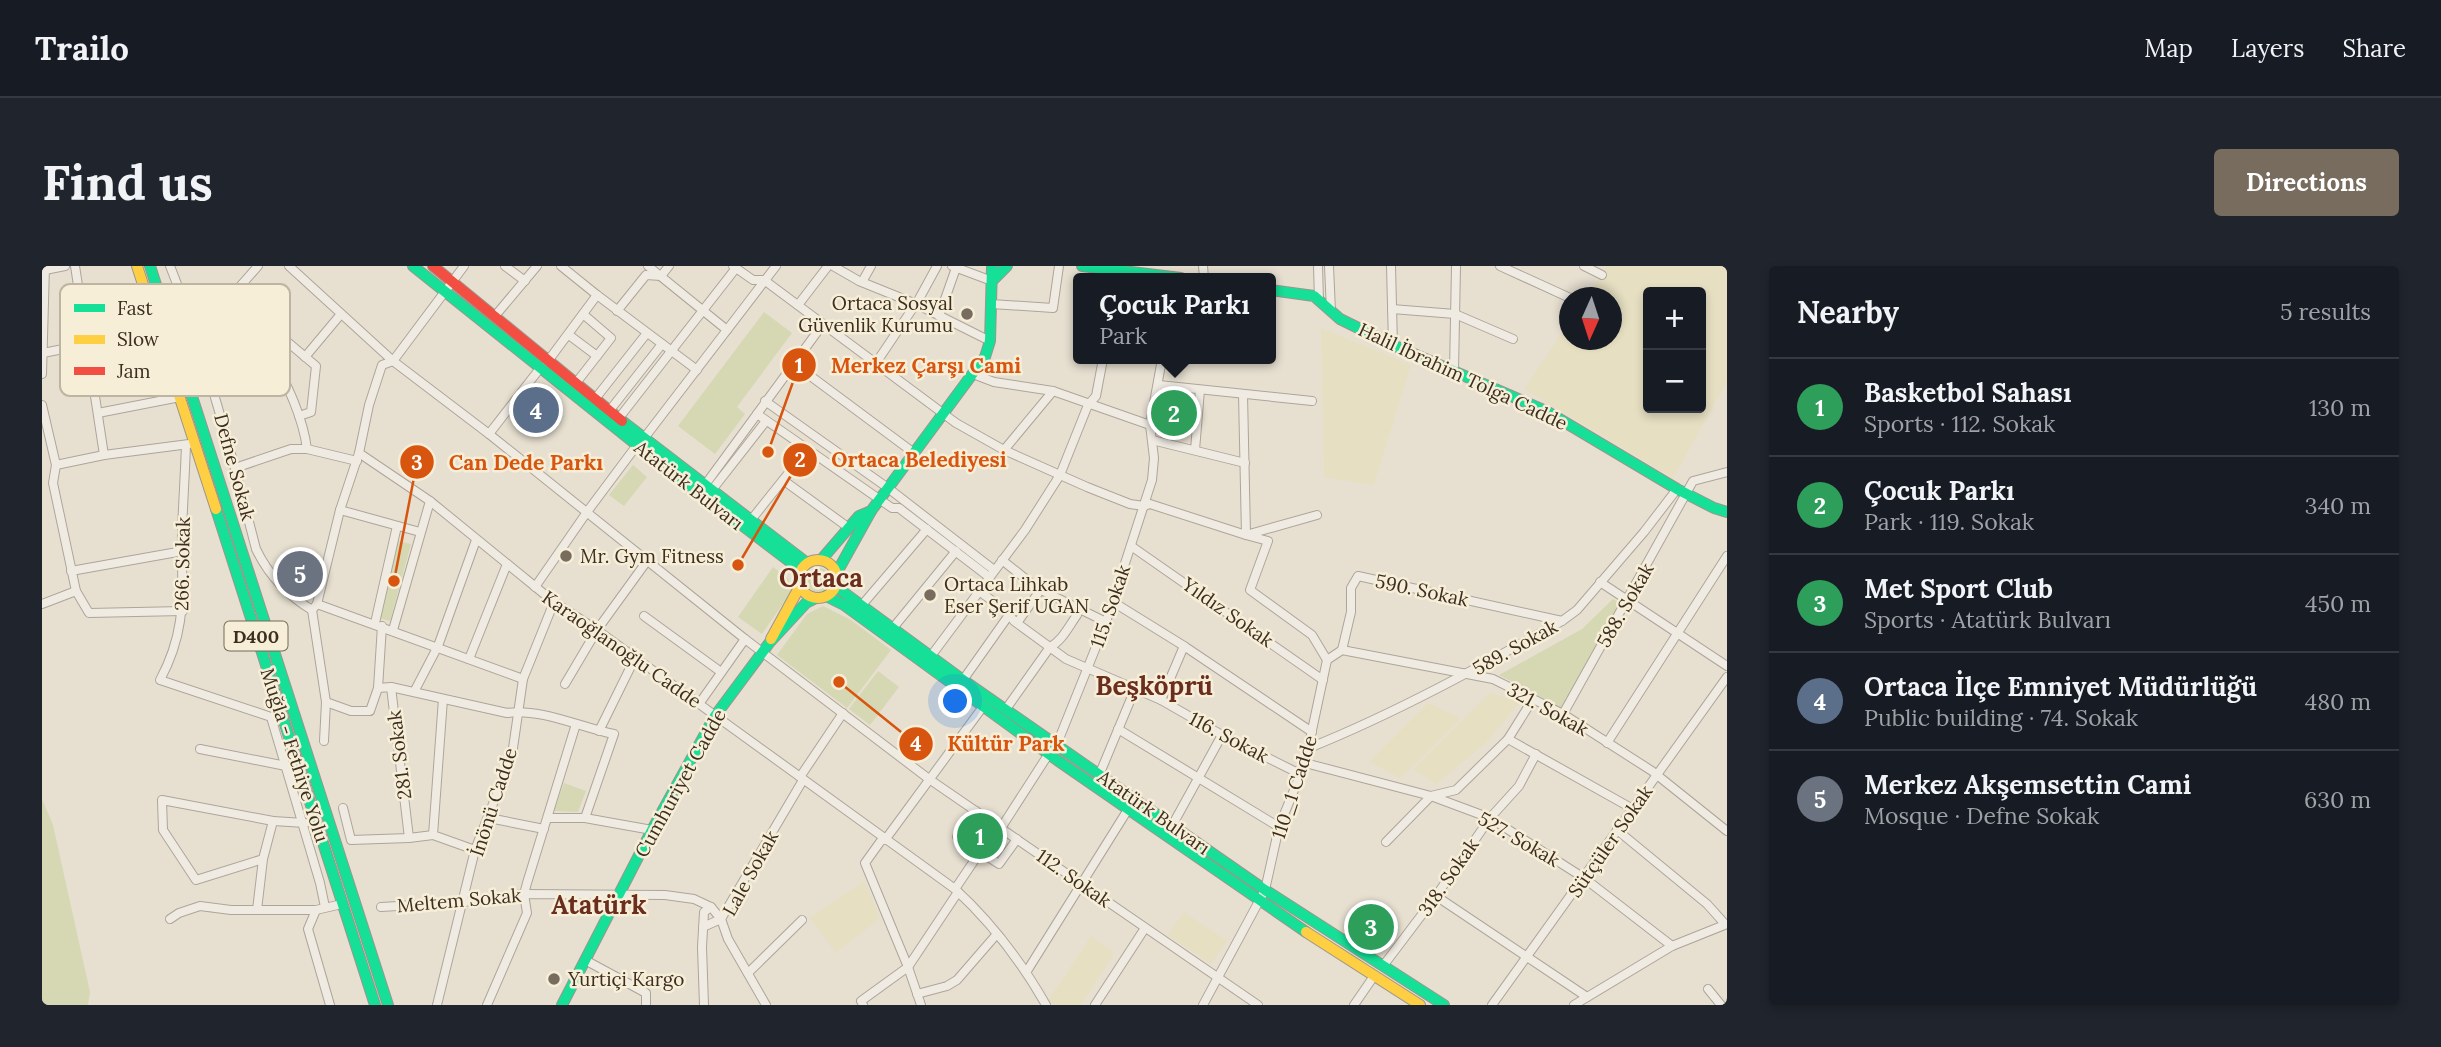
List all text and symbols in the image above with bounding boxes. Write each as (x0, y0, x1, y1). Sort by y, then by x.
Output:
text: Trailo (35, 27, 129, 69)
text: Map (2144, 33, 2193, 64)
text: Layers (2231, 33, 2304, 64)
text: Share (2342, 33, 2406, 64)
button: Directions (2214, 149, 2399, 216)
text: Find us (42, 151, 213, 213)
popup (1073, 273, 1276, 364)
legend (60, 284, 290, 396)
north arrow (1559, 287, 1622, 350)
map controls (1643, 287, 1706, 413)
button: + (1643, 287, 1706, 350)
text: Çocuk Parkı (1099, 288, 1250, 321)
place label: Ortaca Sosyal Güvenlik Kurumu (798, 291, 953, 337)
text: Nearby (1797, 293, 1899, 331)
text: Fast (117, 296, 153, 320)
text: 5 results (2280, 297, 2371, 326)
marker: Ortaca Sosyal Güvenlik Kurumu (959, 306, 975, 322)
street label: Halil İbrahim Tolga Cadde (1355, 317, 1571, 435)
text: Park (1099, 321, 1147, 350)
text: Slow (117, 327, 160, 351)
callout: Merkez Çarşı Cami (782, 344, 1035, 386)
button: − (1643, 350, 1706, 413)
text: 1 (795, 352, 803, 379)
text: Merkez Çarşı Cami (831, 352, 1021, 379)
text: Jam (116, 359, 151, 383)
text: Basketbol Sahası (1864, 376, 2071, 409)
pin: 4 (513, 384, 559, 436)
pin: 2 (1151, 387, 1197, 439)
text: 1 (1815, 393, 1825, 422)
text: 130 m (2309, 393, 2371, 422)
text: Sports · 112. Sokak (1864, 409, 2055, 438)
street label: Defne Sokak (209, 411, 261, 524)
street label: Atatürk Bulvarı (629, 434, 748, 535)
callout: Ortaca Belediyesi (783, 439, 1021, 481)
callout: Can Dede Parkı (399, 441, 617, 483)
text: 2 (794, 446, 806, 473)
text: Ortaca Belediyesi (831, 446, 1007, 473)
text: 3 (411, 449, 423, 476)
text: Can Dede Parkı (449, 449, 603, 476)
text: Çocuk Parkı (1864, 474, 2015, 507)
text: 2 (1814, 491, 1826, 520)
text: 340 m (2305, 491, 2371, 520)
text: Park · 119. Sokak (1864, 507, 2034, 536)
street label: 266. Sokak (169, 516, 195, 611)
place label: Mr. Gym Fitness (580, 544, 724, 568)
pin: 5 (277, 548, 323, 600)
marker: Mr. Gym Fitness (558, 548, 574, 564)
street label: 588. Sokak (1591, 558, 1659, 651)
district label: Ortaca (779, 561, 863, 594)
street label: 115. Sokak (1085, 561, 1136, 651)
street label: 590. Sokak (1373, 568, 1472, 612)
street label: Yıldız Sokak (1177, 571, 1279, 653)
place label: Ortaca Lihkab Eser Şerif UGAN (944, 572, 1089, 618)
text: Met Sport Club (1864, 572, 2053, 605)
street label: Karaoğlanoğlu Cadde (538, 585, 706, 713)
marker: Ortaca Lihkab Eser Şerif UGAN (922, 587, 938, 603)
text: 3 (1814, 589, 1826, 618)
text: 450 m (2305, 589, 2371, 618)
text: Sports · Atatürk Bulvarı (1864, 605, 2111, 634)
street label: 589. Sokak (1468, 613, 1562, 680)
road number: D400 (224, 622, 288, 650)
street label: Muğla - Fethiye Yolu (256, 665, 334, 845)
district label: Beşköprü (1095, 669, 1213, 702)
text: Ortaca İlçe Emniyet Müdürlüğü (1864, 670, 2257, 703)
street label: 321. Sokak (1503, 677, 1594, 742)
your location (938, 684, 972, 718)
text: 4 (1814, 687, 1826, 716)
text: 480 m (2305, 687, 2371, 716)
text: Public building · 74. Sokak (1864, 703, 2138, 732)
street label: Cumhuriyet Cadde (629, 704, 731, 862)
street label: 116. Sokak (1185, 706, 1274, 768)
street label: 281. Sokak (382, 708, 416, 801)
callout: Kültür Park (898, 723, 1079, 765)
text: 4 (910, 730, 922, 757)
text: Kültür Park (947, 730, 1065, 757)
street label: 110_1 Cadde (1266, 732, 1322, 842)
street label: İnönü Cadde (464, 745, 522, 859)
street label: Atatürk Bulvarı (1092, 764, 1215, 860)
text: Merkez Akşemsettin Cami (1864, 768, 2191, 801)
street label: Sütçüler Sokak (1562, 780, 1658, 902)
text: 5 (1814, 785, 1826, 814)
text: 630 m (2304, 785, 2371, 814)
text: Mosque · Defne Sokak (1864, 801, 2099, 830)
street label: 527. Sokak (1474, 806, 1565, 872)
pin: 1 (957, 810, 1003, 862)
street label: Lale Sokak (717, 825, 784, 920)
street label: 318. Sokak (1412, 833, 1484, 921)
street label: 112. Sokak (1032, 844, 1117, 913)
street label: Meltem Sokak (396, 883, 523, 917)
district label: Atatürk (551, 888, 647, 921)
pin: 3 (1348, 901, 1394, 953)
place label: Yurtiçi Kargo (567, 967, 684, 991)
marker: Yurtiçi Kargo (546, 971, 562, 987)

